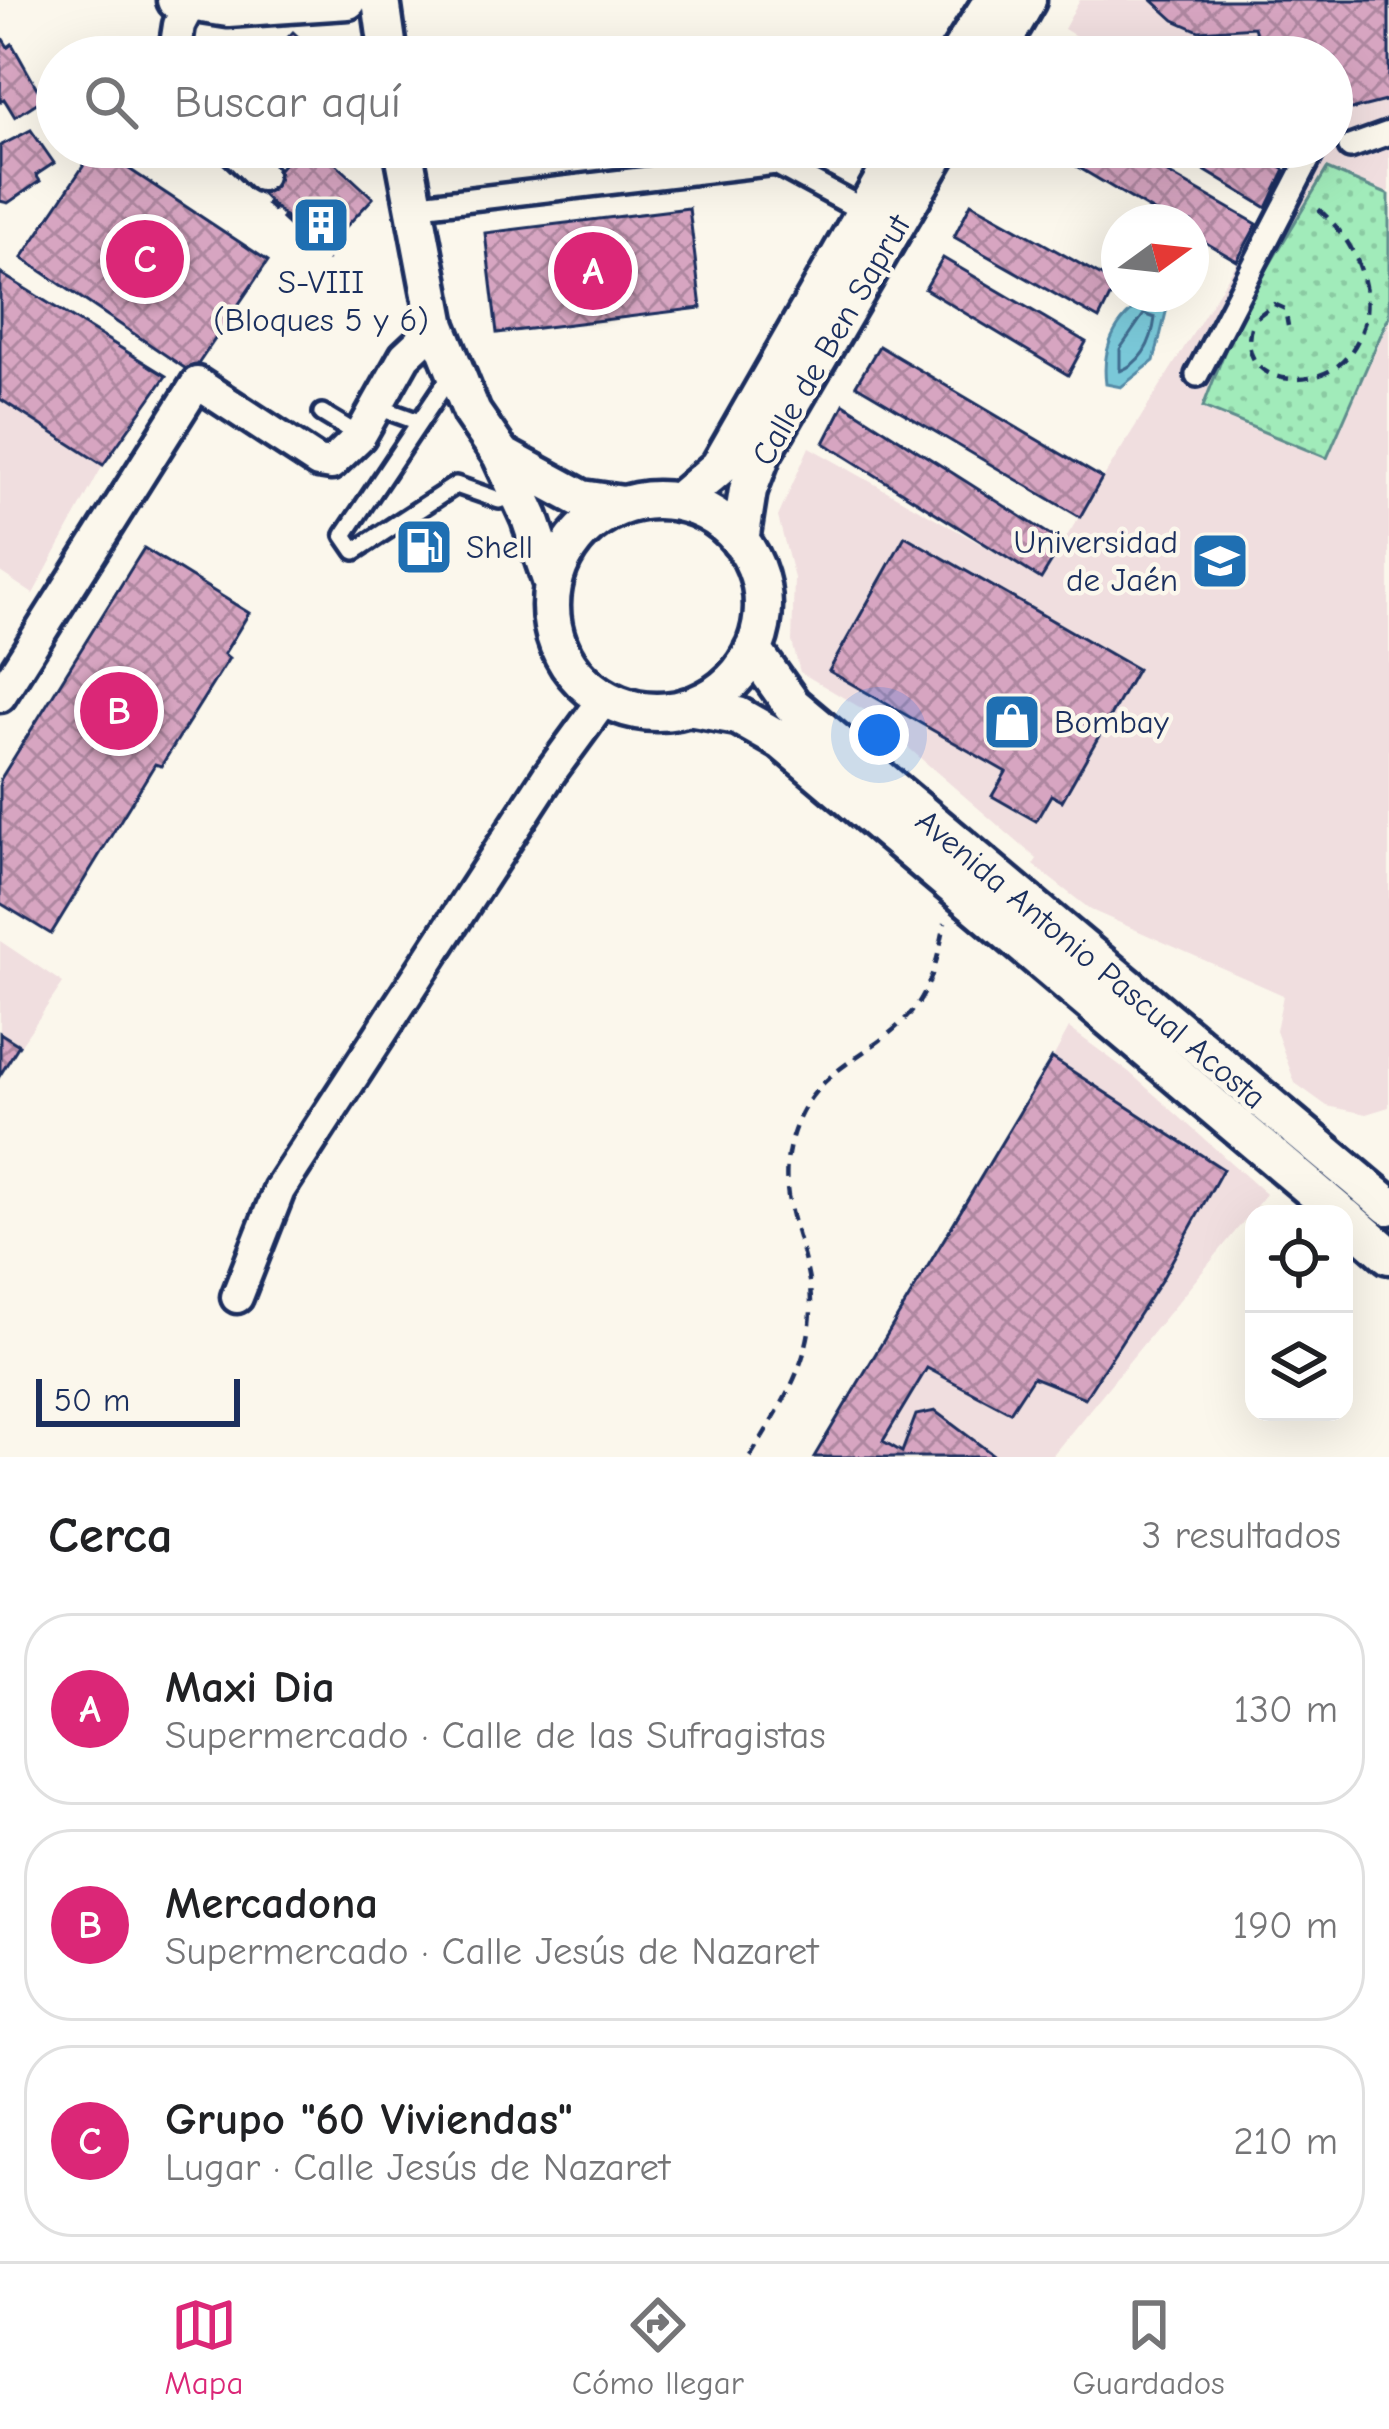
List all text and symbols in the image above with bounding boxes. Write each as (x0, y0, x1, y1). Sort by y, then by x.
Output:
search box (36, 36, 1353, 168)
icon: search (78, 69, 144, 135)
text: Buscar aquí (174, 76, 401, 128)
building icon: S-VIII (Bloques 5 y 6) (290, 194, 352, 256)
north arrow (1101, 204, 1209, 312)
street label: Calle de Ben Saprut (744, 207, 919, 472)
pin: C (106, 214, 184, 304)
pin: A (554, 226, 632, 316)
place label: S-VIII (Bloques 5 y 6) (213, 263, 429, 339)
fuel station icon: Shell (393, 516, 455, 578)
place label: Universidad de Jaén (1013, 523, 1178, 599)
place label: Shell (466, 528, 533, 566)
school or university icon: Universidad de Jaén (1189, 530, 1251, 592)
pin: B (80, 666, 158, 756)
shop icon: Bombay (981, 691, 1043, 753)
place label: Bombay (1054, 703, 1169, 741)
your location (849, 705, 909, 765)
street label: Avenida Antonio Pascual Acosta (908, 801, 1274, 1117)
map controls (1245, 1205, 1353, 1421)
button: locate (1245, 1205, 1353, 1313)
button: layers (1245, 1313, 1353, 1421)
scale bar (36, 1373, 240, 1426)
text: 50 m (54, 1381, 130, 1419)
text: Cerca (48, 1506, 173, 1565)
text: 3 resultados (1142, 1513, 1341, 1558)
text: Maxi Dia (165, 1661, 335, 1713)
text: A (79, 1687, 101, 1732)
text: 130 m (1234, 1687, 1338, 1732)
text: Supermercado · Calle de las Sufragistas (165, 1713, 826, 1758)
text: Mercadona (165, 1877, 378, 1929)
text: B (78, 1903, 102, 1948)
text: 190 m (1233, 1903, 1338, 1948)
text: Supermercado · Calle Jesús de Nazaret (165, 1929, 819, 1974)
text: Grupo "60 Viviendas" (165, 2093, 573, 2145)
text: C (78, 2119, 102, 2164)
text: 210 m (1233, 2119, 1338, 2164)
text: Lugar · Calle Jesús de Nazaret (165, 2145, 670, 2190)
tab: Mapa (164, 2292, 243, 2402)
tab: Cómo llegar (572, 2292, 744, 2402)
tab: Guardados (1072, 2292, 1225, 2402)

